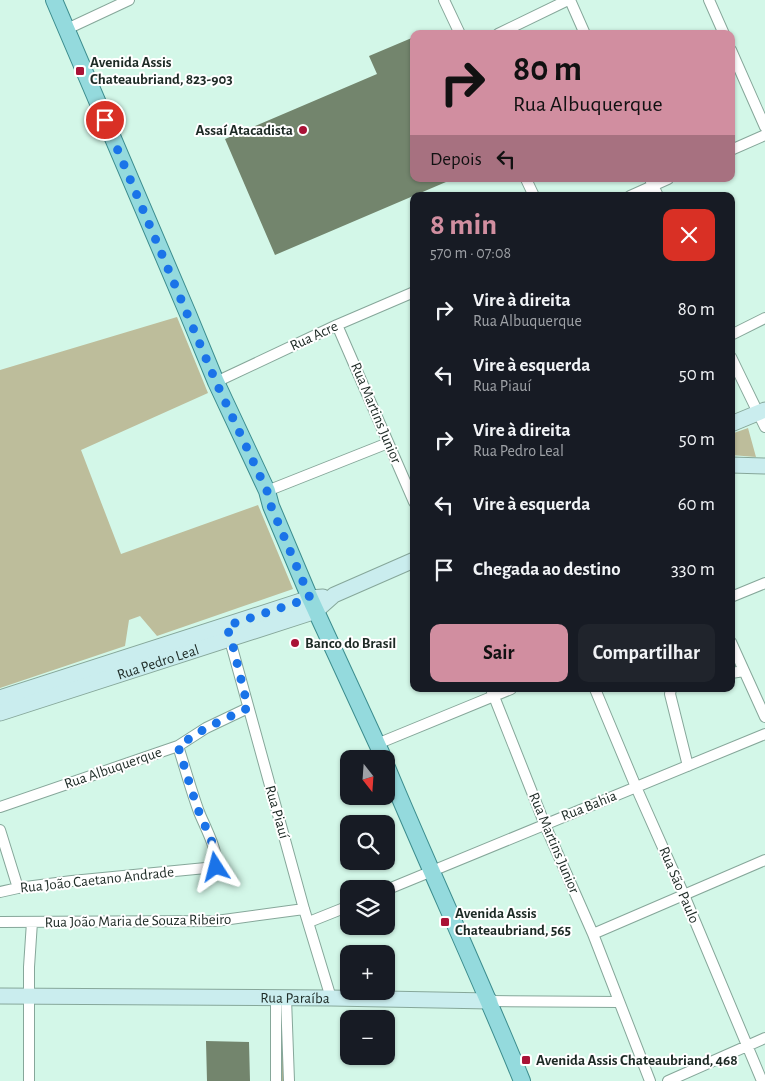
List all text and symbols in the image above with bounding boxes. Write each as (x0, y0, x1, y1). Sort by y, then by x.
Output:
icon: right (430, 50, 495, 115)
text: 80 m (513, 52, 582, 87)
place label: Avenida Assis Chateaubriand, 823-903 (90, 55, 233, 87)
marker: Avenida Assis Chateaubriand, 823-903 (74, 65, 86, 77)
text: Rua Albuquerque (513, 93, 663, 115)
pin (84, 99, 126, 141)
icon: arrive (91, 106, 119, 134)
place label: Assaí Atacadista (195, 123, 293, 138)
marker: Assaí Atacadista (297, 124, 309, 136)
icon: left (492, 145, 520, 173)
text: Depois (430, 150, 482, 169)
button: close (663, 209, 715, 261)
text: 8 min (430, 210, 497, 240)
text: 570 m · 07:08 (430, 245, 511, 261)
text: Vire à direita (473, 291, 571, 310)
icon: right (430, 296, 458, 324)
text: 80 m (678, 300, 715, 319)
text: Rua Albuquerque (473, 313, 582, 329)
street label: Rua Acre (288, 318, 340, 354)
text: Vire à esquerda (473, 356, 590, 375)
street label: Rua Martins Junior (348, 360, 404, 466)
icon: left (430, 361, 458, 389)
text: 50 m (679, 365, 715, 384)
text: Rua Piauí (473, 378, 531, 394)
text: Vire à direita (473, 421, 571, 440)
icon: right (430, 426, 458, 454)
text: 50 m (679, 430, 715, 449)
text: Rua Pedro Leal (473, 443, 564, 459)
icon: left (430, 491, 458, 519)
text: Vire à esquerda (473, 495, 590, 514)
text: 60 m (678, 495, 715, 514)
icon: arrive (430, 556, 458, 584)
text: Chegada ao destino (473, 560, 621, 579)
text: 330 m (671, 560, 715, 579)
button: Sair (430, 624, 568, 682)
button: Compartilhar (578, 624, 715, 682)
place label: Banco do Brasil (305, 636, 396, 651)
marker: Banco do Brasil (289, 637, 301, 649)
street label: Rua Pedro Leal (115, 642, 201, 682)
street label: Rua Albuquerque (62, 744, 164, 792)
north arrow (340, 750, 395, 805)
map controls (340, 750, 395, 1065)
street label: Rua Piauí (262, 784, 292, 841)
street label: Rua Bahia (559, 788, 619, 824)
street label: Rua Martins Junior (526, 790, 582, 896)
button: search (340, 815, 395, 870)
position arrow (189, 840, 241, 892)
street label: Rua São Paulo (656, 844, 702, 926)
street label: Rua João Caetano Andrade (19, 864, 175, 896)
button: layers (340, 880, 395, 935)
place label: Avenida Assis Chateaubriand, 565 (455, 906, 571, 938)
street label: Rua João Maria de Souza Ribeiro (44, 912, 232, 930)
marker: Avenida Assis Chateaubriand, 565 (439, 916, 451, 928)
button: + (340, 945, 395, 1000)
street label: Rua Paraíba (260, 990, 330, 1005)
button: − (340, 1010, 395, 1065)
place label: Avenida Assis Chateaubriand, 468 (536, 1053, 738, 1068)
marker: Avenida Assis Chateaubriand, 468 (520, 1054, 532, 1066)

